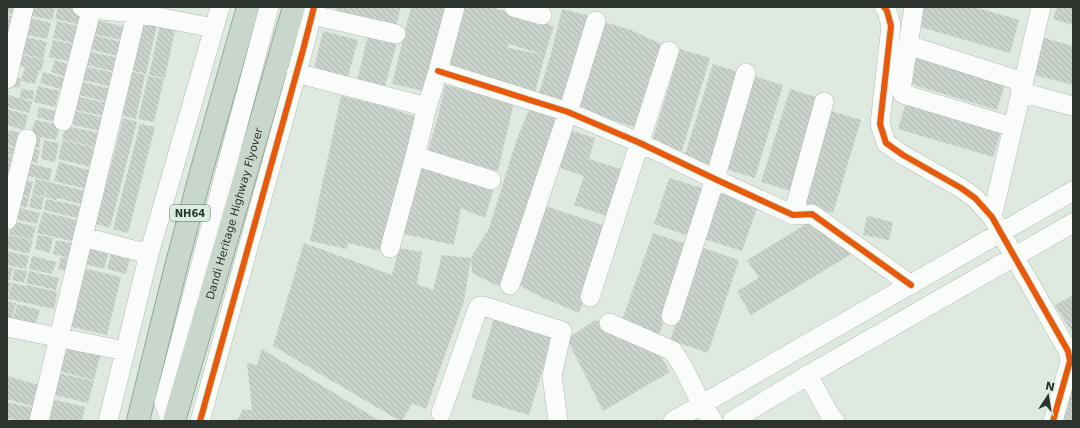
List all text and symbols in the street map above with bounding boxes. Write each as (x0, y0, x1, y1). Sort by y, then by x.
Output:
street label: Dandi Heritage Highway Flyover (203, 126, 265, 301)
road number: NH64 (170, 205, 210, 221)
north arrow (1028, 376, 1068, 416)
text: N (1044, 379, 1056, 394)

